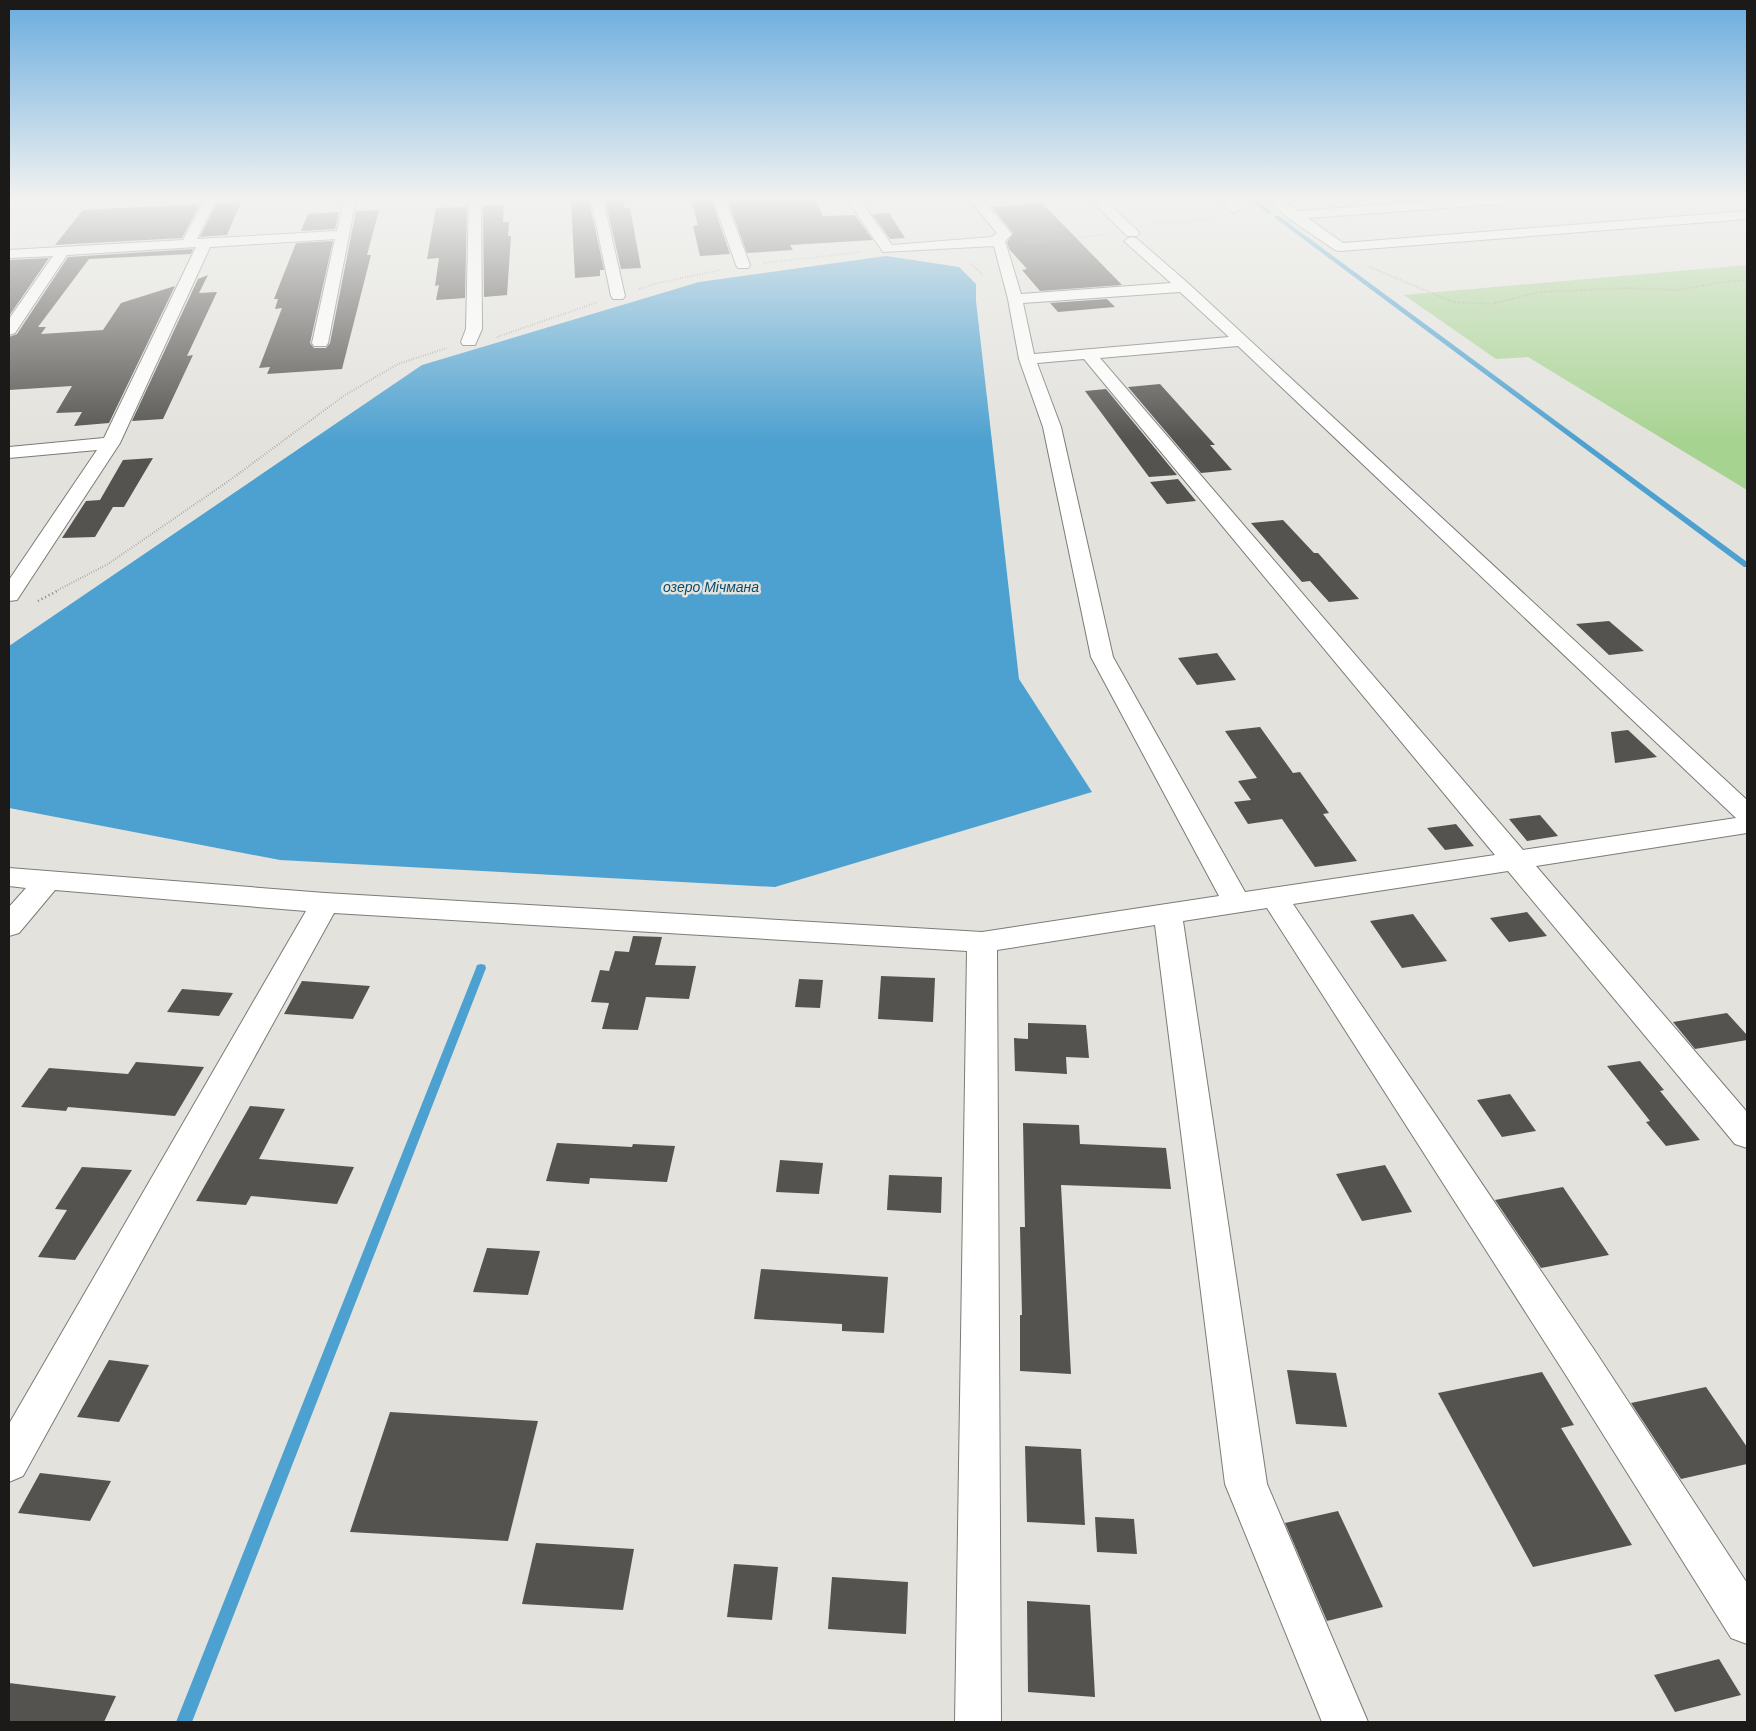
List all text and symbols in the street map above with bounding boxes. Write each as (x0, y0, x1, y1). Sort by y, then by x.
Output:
water label: озеро Мічмана (663, 579, 759, 595)

